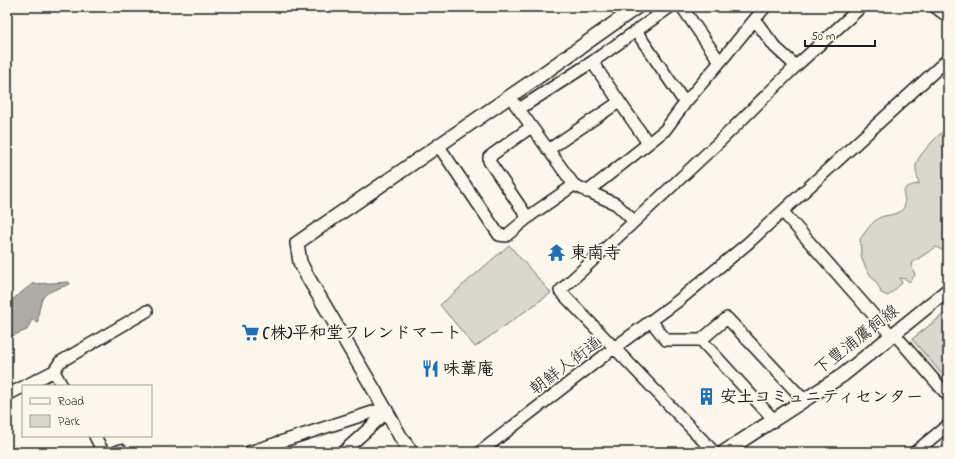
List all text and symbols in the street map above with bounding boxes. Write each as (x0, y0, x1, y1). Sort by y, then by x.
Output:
scale bar (805, 22, 875, 48)
text: 50 m (811, 28, 835, 46)
place label: 東南寺 (570, 241, 621, 266)
temple icon: 東南寺 (547, 242, 567, 262)
street label: 下豊浦鷹飼線 (809, 299, 905, 381)
place label: (株)平和堂フレンドマート (263, 321, 462, 346)
supermarket icon: (株)平和堂フレンドマート (240, 322, 260, 342)
street label: 朝鮮人街道 (524, 331, 607, 402)
place label: 味葦庵 (443, 357, 494, 382)
restaurant icon: 味葦庵 (420, 358, 440, 378)
legend (22, 385, 152, 437)
place label: 安土コミュニティセンター (720, 385, 923, 410)
building icon: 安土コミュニティセンター (697, 386, 717, 406)
text: Road (58, 393, 84, 411)
text: Park (58, 413, 80, 431)

